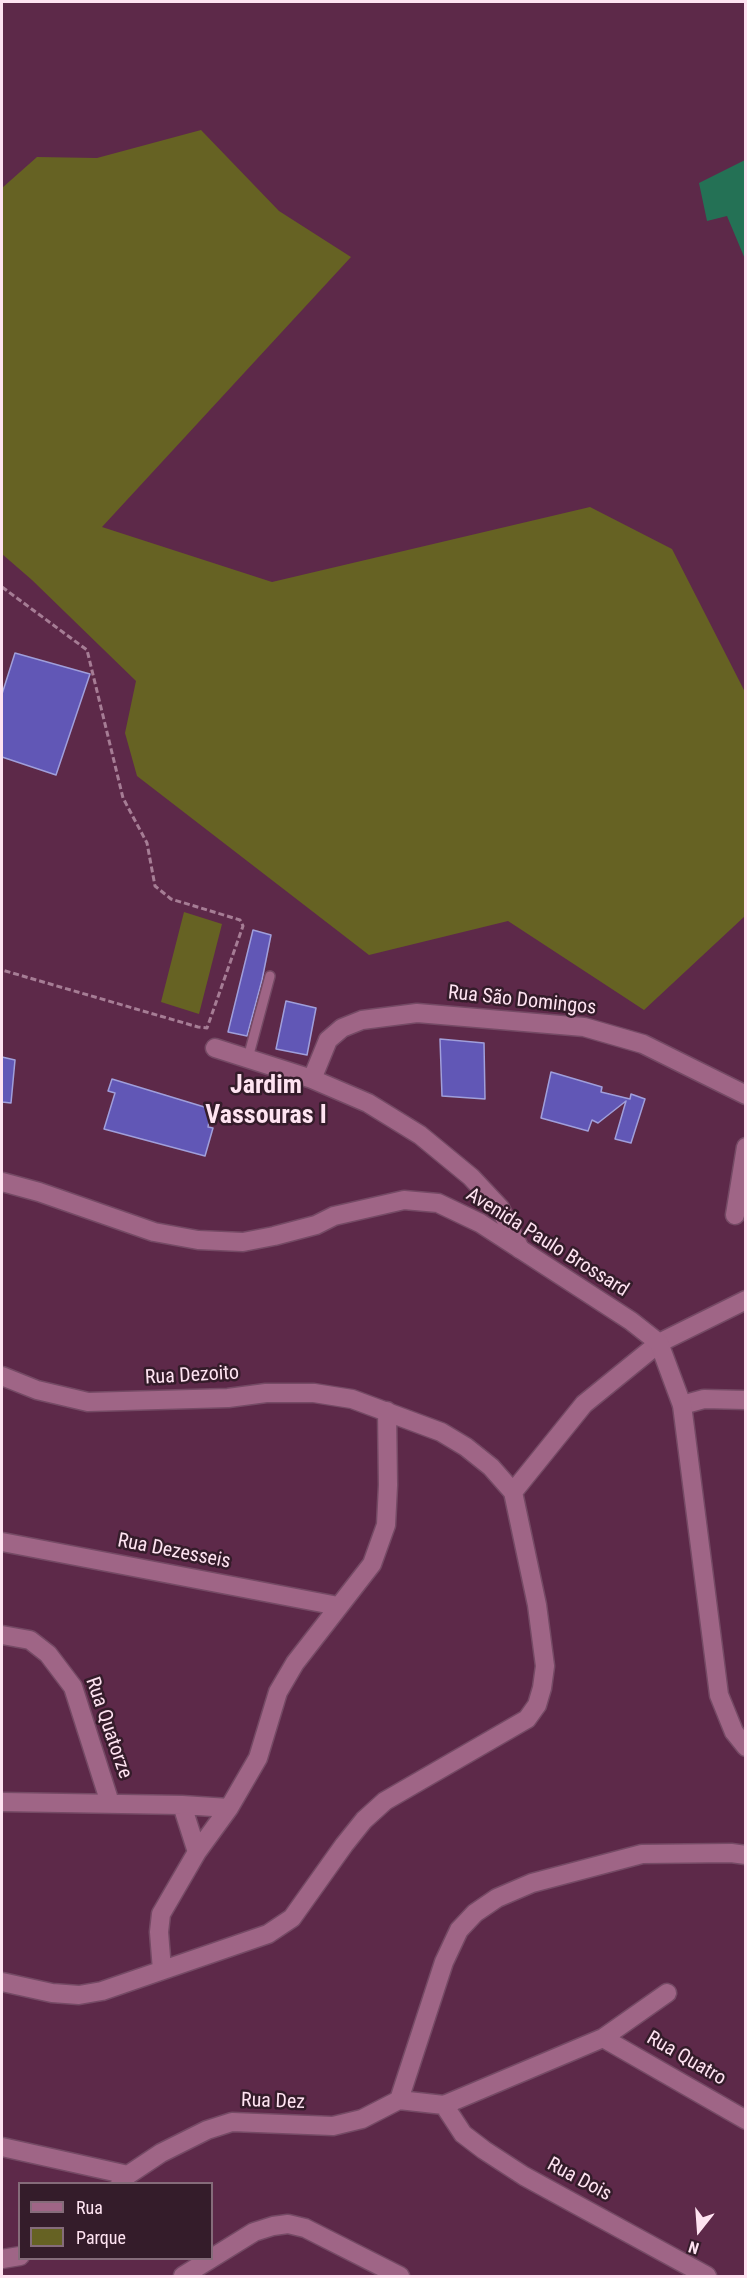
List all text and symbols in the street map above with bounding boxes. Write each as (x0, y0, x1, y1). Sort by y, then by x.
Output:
street label: Rua São Domingos (447, 981, 597, 1021)
district label: Jardim Vassouras I (205, 1070, 327, 1132)
street label: Avenida Paulo Brossard (461, 1183, 633, 1303)
street label: Rua Dezoito (144, 1362, 240, 1390)
street label: Rua Dezesseis (115, 1529, 233, 1575)
street label: Rua Quatorze (79, 1674, 137, 1782)
street label: Rua Quatro (642, 2027, 730, 2091)
street label: Rua Dez (241, 2089, 305, 2115)
street label: Rua Dois (543, 2153, 615, 2207)
legend (18, 2182, 213, 2260)
text: Rua (76, 2197, 103, 2218)
north arrow (669, 2200, 729, 2260)
text: Parque (76, 2227, 126, 2248)
text: N (686, 2237, 701, 2258)

